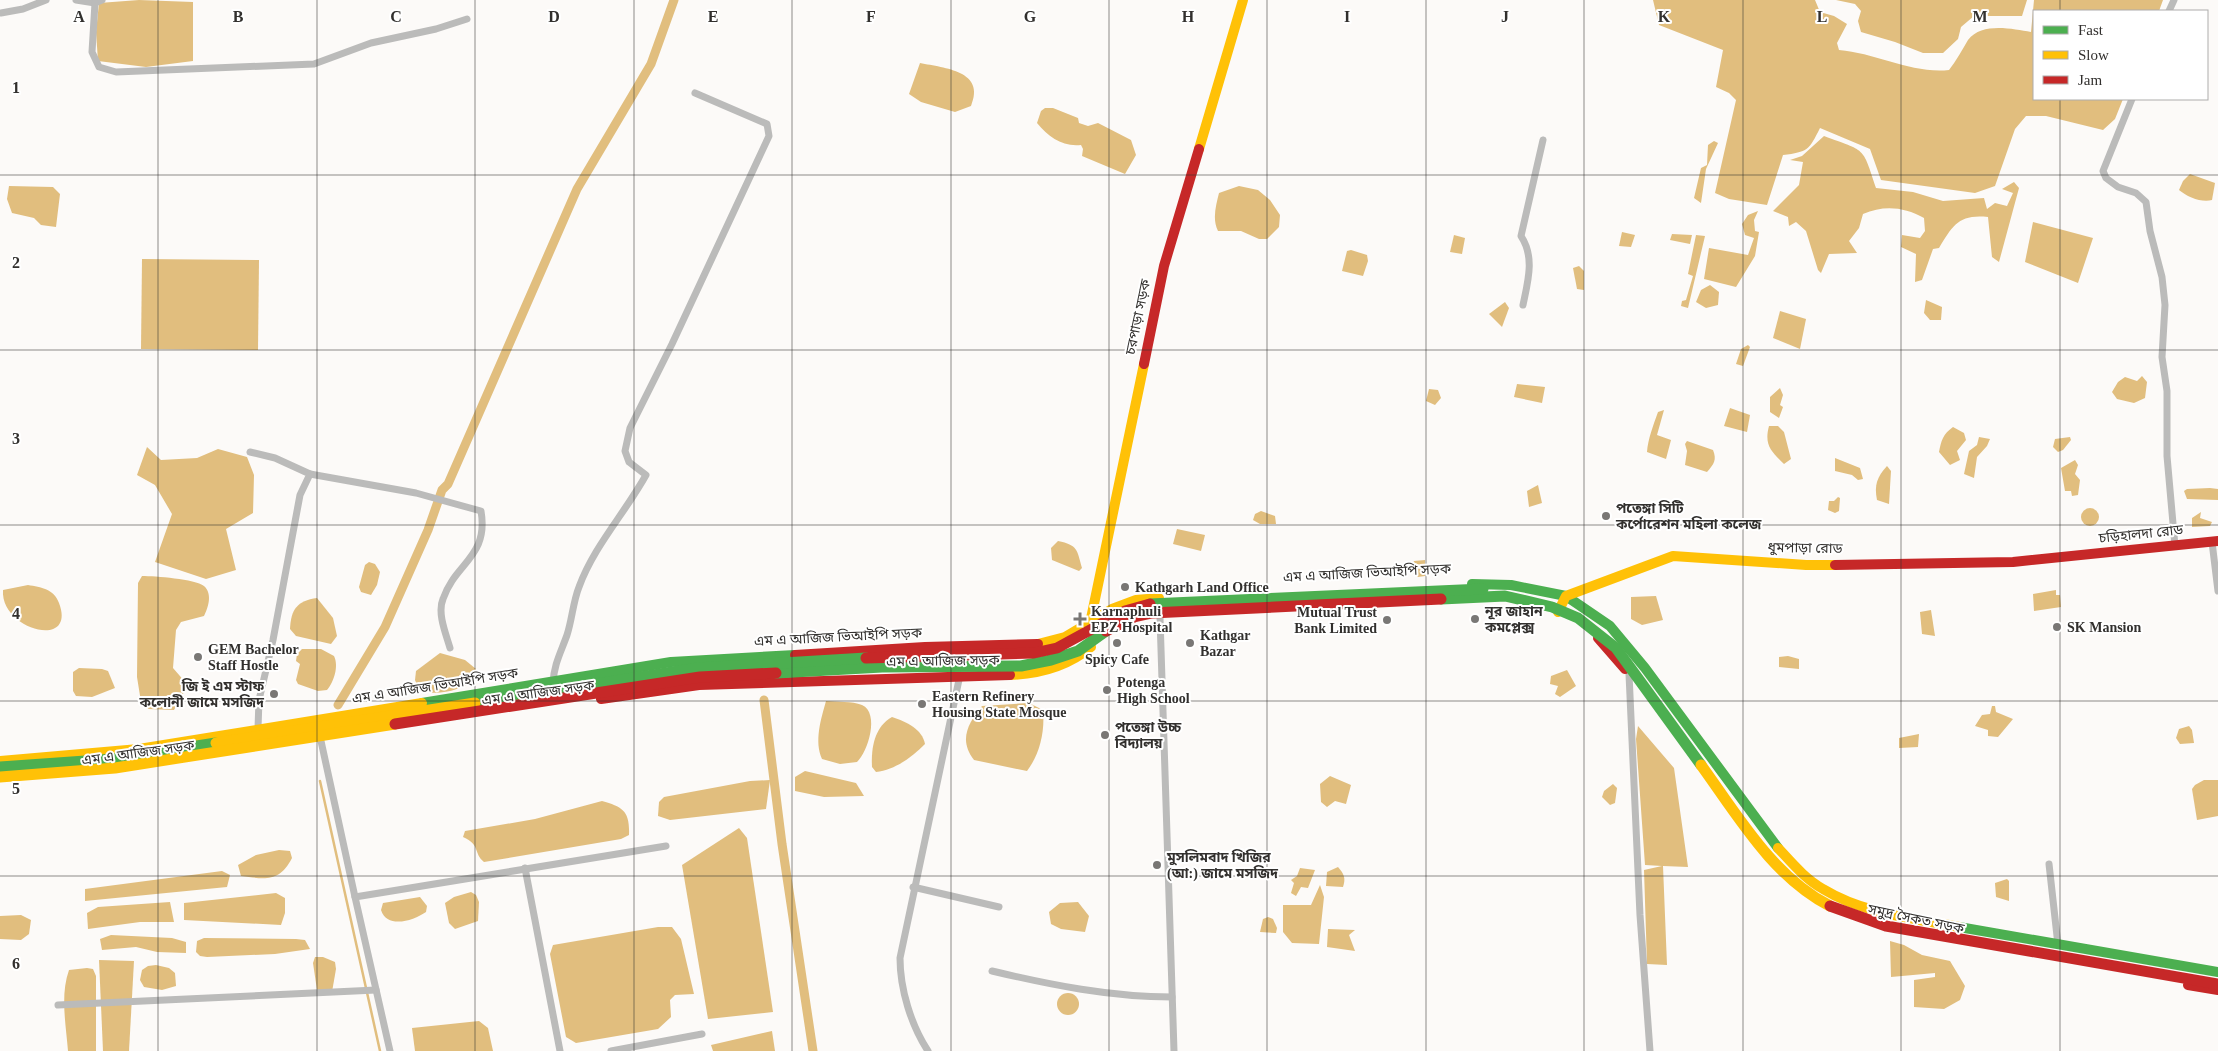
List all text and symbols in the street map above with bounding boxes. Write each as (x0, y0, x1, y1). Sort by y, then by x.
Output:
text: A (73, 8, 85, 25)
text: B (233, 8, 244, 25)
text: C (390, 8, 402, 25)
text: D (548, 8, 560, 25)
text: E (708, 8, 718, 25)
text: F (866, 8, 876, 25)
text: G (1024, 8, 1037, 25)
text: H (1182, 8, 1195, 25)
text: I (1344, 8, 1350, 25)
text: J (1501, 8, 1509, 25)
text: K (1658, 8, 1671, 25)
text: L (1817, 8, 1827, 25)
text: M (1972, 8, 1988, 25)
legend (2033, 10, 2208, 100)
text: Fast (2078, 22, 2104, 38)
text: Slow (2078, 47, 2109, 63)
text: Jam (2078, 72, 2102, 88)
text: 1 (12, 79, 20, 96)
text: 2 (12, 254, 20, 271)
street label: চরপাড়া সড়ক (1122, 277, 1153, 357)
text: 3 (12, 430, 20, 447)
place label: পতেঙ্গা সিটি কর্পোরেশন মহিলা কলেজ (1615, 500, 1762, 532)
marker: পতেঙ্গা সিটি কর্পোরেশন মহিলা কলেজ (1600, 510, 1612, 522)
street label: চড়িহালদা রোড (2097, 521, 2185, 546)
street label: ধুমপাড়া রোড (1767, 540, 1844, 557)
street label: এম এ আজিজ ভিআইপি সড়ক (1283, 560, 1452, 585)
place label: Kathgarh Land Office (1135, 580, 1269, 595)
marker: Kathgarh Land Office (1119, 581, 1131, 593)
place label: Karnaphuli EPZ Hospital (1091, 604, 1172, 635)
place label: নূর জাহান কমপ্লেক্স (1484, 604, 1543, 635)
text: 4 (12, 605, 20, 622)
place label: Mutual Trust Bank Limited (1294, 605, 1377, 636)
marker: Karnaphuli EPZ Hospital (1073, 612, 1087, 626)
marker: নূর জাহান কমপ্লেক্স (1469, 613, 1481, 625)
marker: Mutual Trust Bank Limited (1381, 614, 1393, 626)
place label: SK Mansion (2067, 620, 2142, 635)
marker: SK Mansion (2051, 621, 2063, 633)
street label: এম এ আজিজ ভিআইপি সড়ক (754, 624, 923, 649)
place label: Kathgar Bazar (1200, 628, 1251, 659)
marker: Spicy Cafe (1111, 637, 1123, 649)
marker: Kathgar Bazar (1184, 637, 1196, 649)
place label: GEM Bachelor Staff Hostle (208, 642, 299, 673)
marker: GEM Bachelor Staff Hostle (192, 651, 204, 663)
street label: এম এ আজিজ সড়ক (886, 651, 1001, 669)
place label: Spicy Cafe (1085, 652, 1149, 667)
street label: এম এ আজিজ ভিআইপি সড়ক (351, 664, 520, 707)
place label: Potenga High School (1117, 675, 1190, 706)
street label: এম এ আজিজ সড়ক (481, 677, 596, 708)
place label: জি ই এম স্টাফ কলোনী জামে মসজিদ (139, 678, 265, 710)
marker: Potenga High School (1101, 684, 1113, 696)
marker: জি ই এম স্টাফ কলোনী জামে মসজিদ (268, 688, 280, 700)
place label: Eastern Refinery Housing State Mosque (932, 689, 1067, 720)
marker: Eastern Refinery Housing State Mosque (916, 698, 928, 710)
place label: পতেঙ্গা উচ্চ বিদ্যালয় (1114, 719, 1182, 751)
marker: পতেঙ্গা উচ্চ বিদ্যালয় (1099, 729, 1111, 741)
street label: এম এ আজিজ সড়ক (81, 737, 196, 768)
text: 5 (12, 780, 20, 797)
place label: মুসলিমবাদ খিজির (আ:) জামে মসজিদ (1166, 849, 1279, 882)
marker: মুসলিমবাদ খিজির (আ:) জামে মসজিদ (1151, 859, 1163, 871)
street label: সমুদ্র সৈকত সড়ক (1865, 900, 1966, 938)
text: 6 (12, 955, 20, 972)

